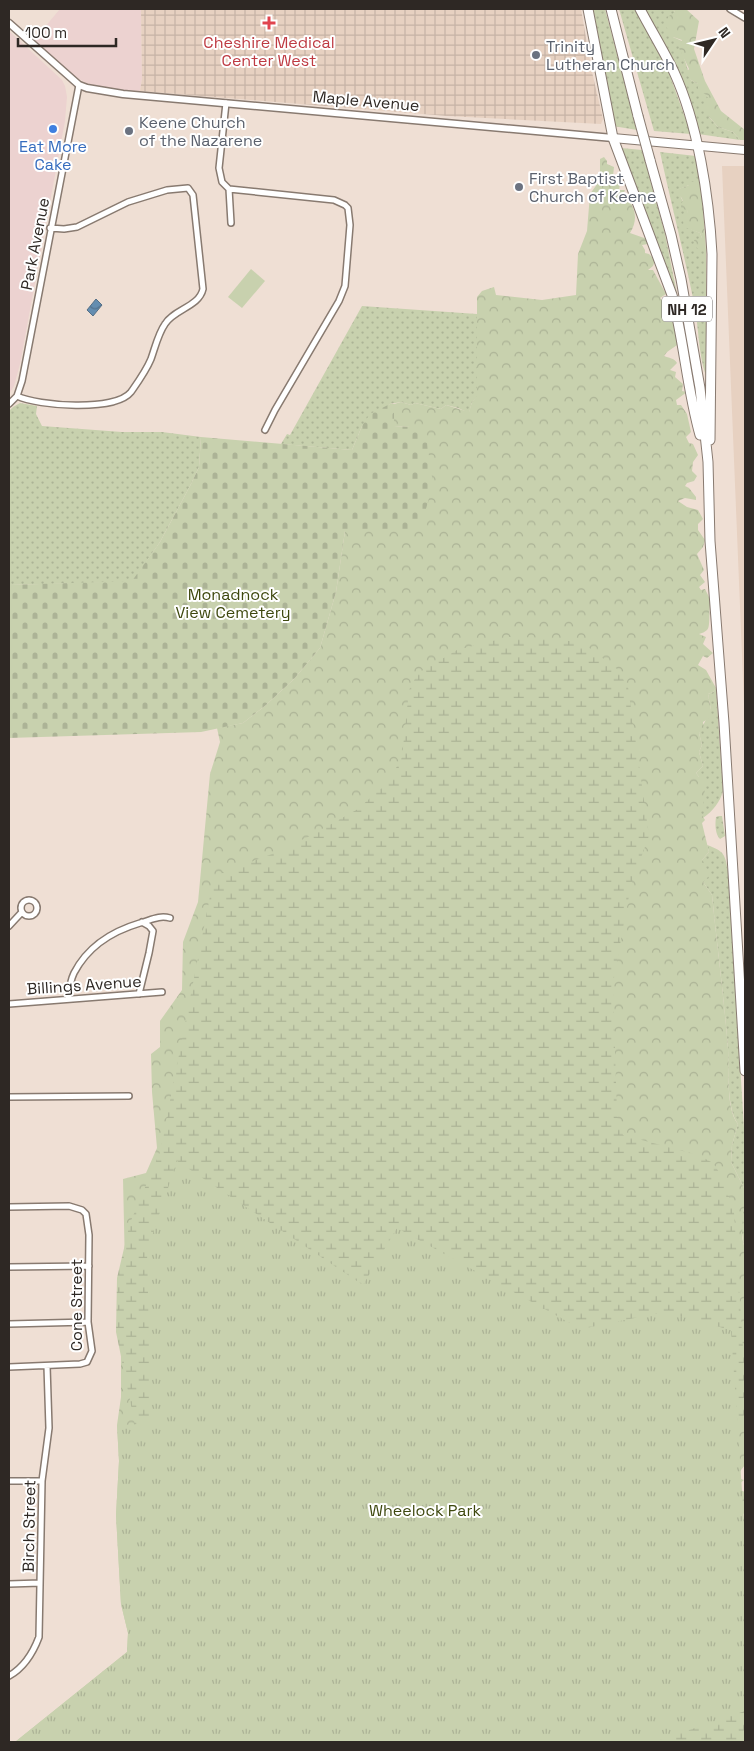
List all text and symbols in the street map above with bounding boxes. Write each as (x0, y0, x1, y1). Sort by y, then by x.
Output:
scale bar (18, 15, 115, 47)
north arrow (689, 15, 739, 65)
marker: Cheshire Medical Center West (262, 16, 276, 30)
text: 100 m (25, 23, 67, 42)
text: N (715, 24, 735, 42)
place label: Cheshire Medical Center West (203, 32, 335, 71)
place label: Trinity Lutheran Church (546, 36, 675, 75)
marker: Trinity Lutheran Church (530, 49, 542, 61)
street label: Maple Avenue (312, 86, 420, 116)
place label: Keene Church of the Nazarene (139, 112, 262, 151)
marker: Eat More Cake (47, 123, 59, 135)
marker: Keene Church of the Nazarene (123, 125, 135, 137)
place label: Eat More Cake (19, 136, 87, 175)
place label: First Baptist Church of Keene (529, 168, 656, 207)
marker: First Baptist Church of Keene (513, 181, 525, 193)
street label: Park Avenue (16, 196, 54, 292)
road number: NH 12 (662, 296, 712, 322)
park label: Monadnock View Cemetery (175, 584, 291, 623)
street label: Billings Avenue (26, 971, 142, 999)
street label: Cone Street (66, 1259, 87, 1351)
street label: Birch Street (18, 1480, 40, 1572)
park label: Wheelock Park (369, 1500, 481, 1521)

